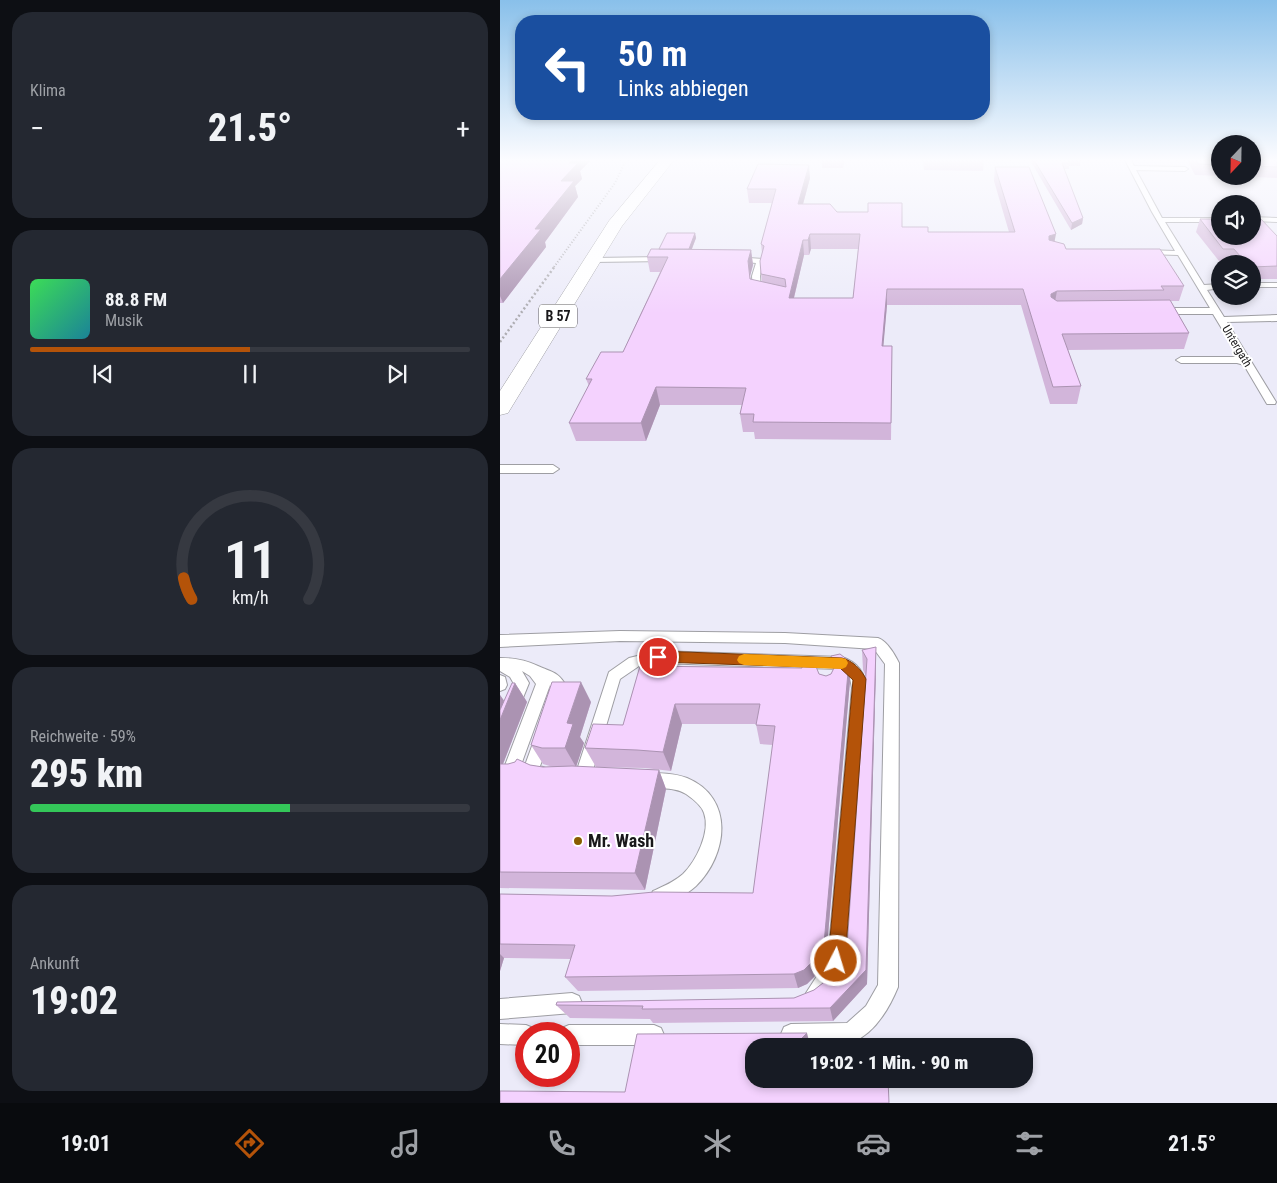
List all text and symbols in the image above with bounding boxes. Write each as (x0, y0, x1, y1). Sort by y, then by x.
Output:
text: 50 m (618, 34, 687, 75)
icon: left (535, 35, 600, 100)
text: Links abbiegen (618, 76, 749, 101)
text: Klima (30, 81, 66, 100)
text: 21.5° (208, 106, 292, 150)
text: − (30, 112, 44, 145)
text: + (456, 112, 470, 145)
north arrow (1211, 135, 1261, 185)
map controls (1211, 135, 1261, 305)
button: sound (1211, 195, 1261, 245)
button: layers (1211, 255, 1261, 305)
text: 88.8 FM (105, 288, 167, 311)
road number: B 57 (539, 304, 577, 328)
text: Musik (105, 311, 143, 330)
street label: Untergath (1219, 323, 1255, 370)
icon: previous (89, 360, 117, 388)
icon: pause (236, 360, 264, 388)
icon: next (383, 360, 411, 388)
text: 11 (224, 530, 276, 591)
text: km/h (232, 587, 268, 608)
pin (637, 636, 679, 678)
icon: arrive (644, 643, 672, 671)
text: Reichweite · 59% (30, 727, 136, 746)
text: 295 km (30, 752, 143, 796)
place label: Mr. Wash (588, 830, 654, 851)
marker: Mr. Wash (572, 835, 584, 847)
position arrow (809, 934, 861, 986)
text: Ankunft (30, 954, 79, 973)
text: 19:02 (30, 979, 118, 1023)
speed limit sign: 20 (515, 1022, 580, 1087)
text: 19:02 · 1 Min. · 90 m (810, 1051, 968, 1074)
icon: directions (232, 1126, 267, 1161)
icon: music (388, 1126, 423, 1161)
icon: phone (544, 1126, 579, 1161)
icon: climate (700, 1126, 735, 1161)
icon: car (856, 1126, 891, 1161)
icon: filters (1012, 1126, 1047, 1161)
text: 19:01 (61, 1131, 111, 1156)
text: 21.5° (1168, 1131, 1216, 1156)

